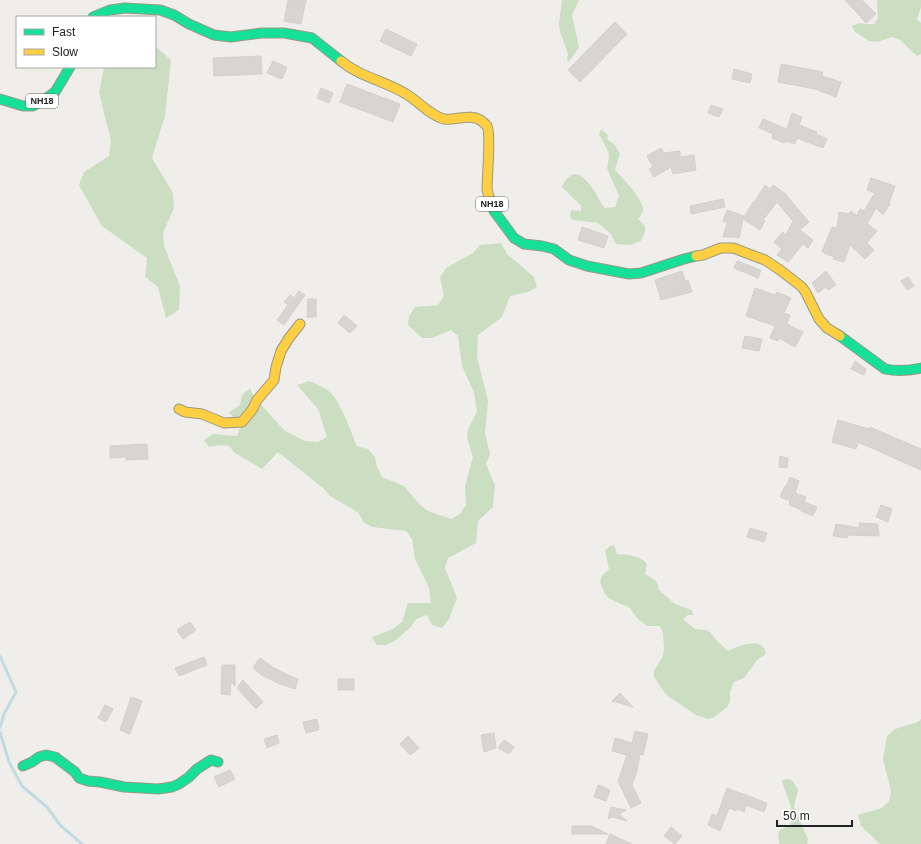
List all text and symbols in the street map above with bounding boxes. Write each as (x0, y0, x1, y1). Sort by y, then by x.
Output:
legend (16, 16, 156, 68)
text: Fast (52, 25, 76, 39)
text: Slow (52, 45, 78, 59)
road number: NH18 (26, 94, 58, 108)
road number: NH18 (476, 197, 508, 211)
scale bar (777, 802, 852, 828)
text: 50 m (783, 809, 810, 823)

